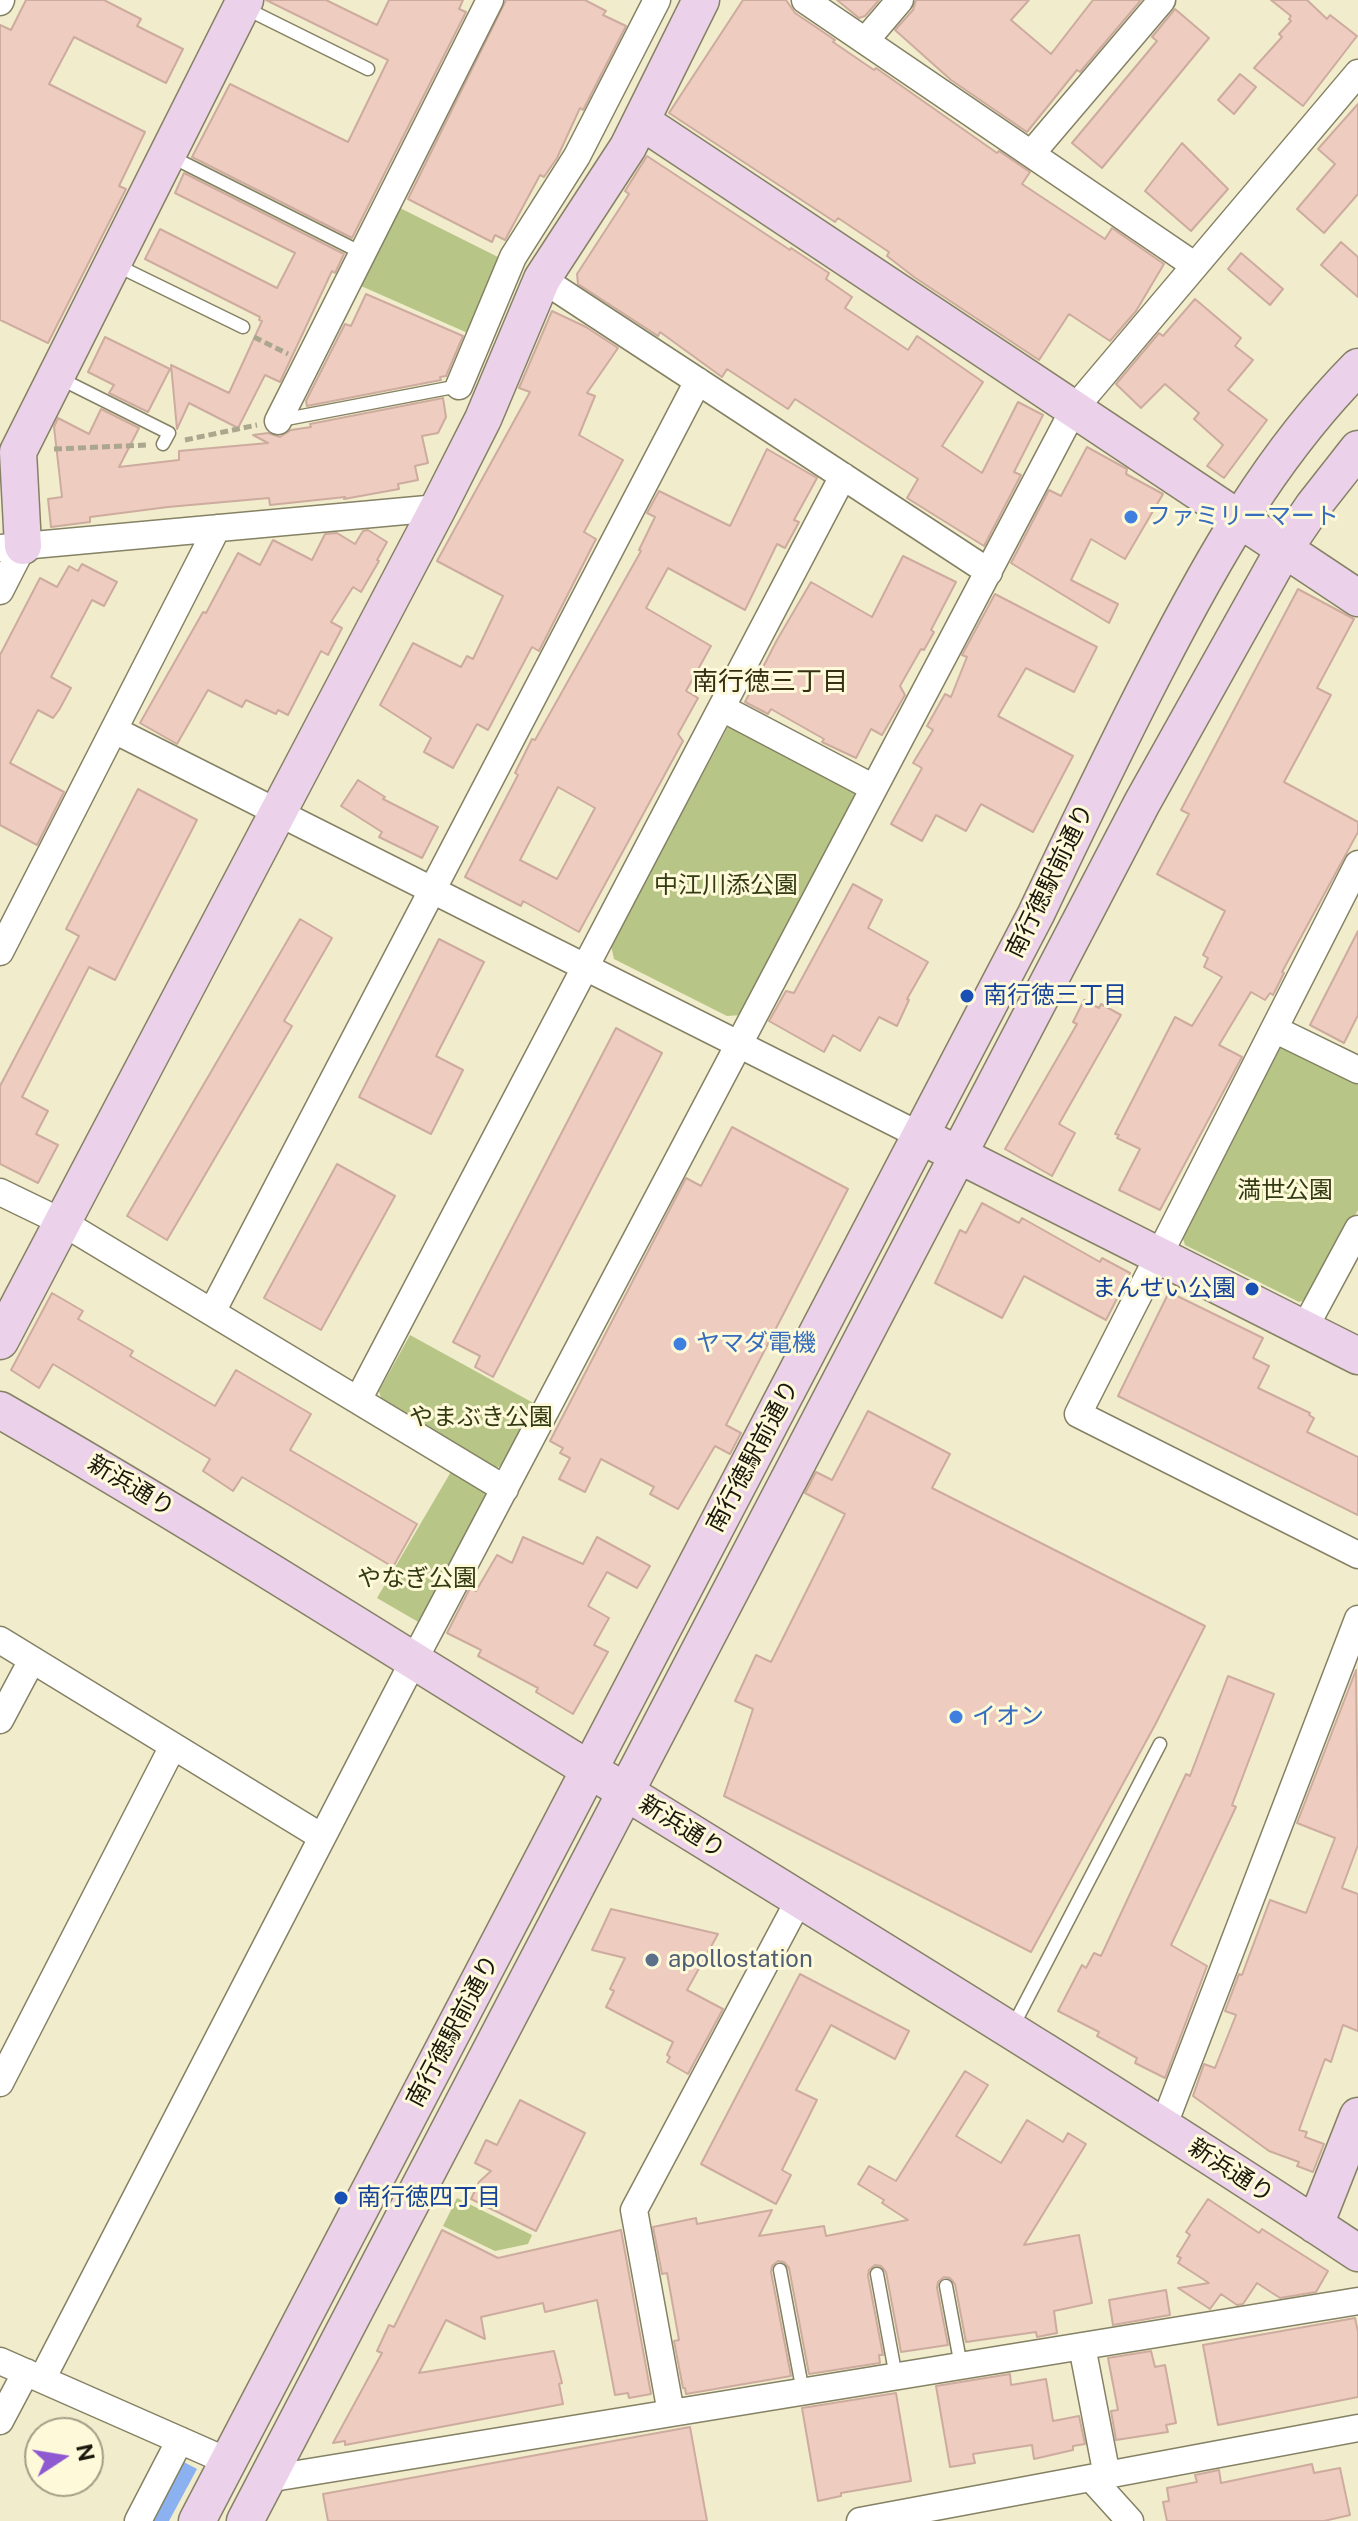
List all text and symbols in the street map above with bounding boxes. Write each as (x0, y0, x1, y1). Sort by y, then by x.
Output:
place label: ファミリーマート (1147, 503, 1339, 531)
marker: ファミリーマート (1122, 508, 1140, 526)
district label: 南行徳三丁目 (692, 666, 848, 698)
street label: 南行徳駅前通り (1000, 799, 1100, 963)
park label: 中江川添公園 (654, 872, 798, 900)
place label: 南行徳三丁目 (983, 982, 1127, 1010)
marker: 南行徳三丁目 (958, 987, 976, 1005)
park label: 満世公園 (1237, 1177, 1333, 1205)
place label: まんせい公園 (1092, 1275, 1236, 1303)
marker: まんせい公園 (1243, 1280, 1261, 1298)
place label: ヤマダ電機 (696, 1330, 816, 1358)
marker: ヤマダ電機 (671, 1335, 689, 1353)
street label: 南行徳駅前通り (701, 1375, 805, 1537)
park label: やまぶき公園 (409, 1404, 553, 1432)
street label: 新浜通り (82, 1449, 180, 1523)
park label: やなぎ公園 (357, 1565, 477, 1593)
place label: イオン (972, 1703, 1044, 1731)
marker: イオン (947, 1708, 965, 1726)
street label: 新浜通り (634, 1789, 730, 1865)
place label: apollostation (668, 1946, 813, 1974)
street label: 南行徳駅前通り (401, 1950, 505, 2112)
marker: apollostation (643, 1951, 661, 1969)
street label: 新浜通り (1183, 2133, 1279, 2209)
place label: 南行徳四丁目 (357, 2184, 501, 2212)
marker: 南行徳四丁目 (332, 2189, 350, 2207)
north arrow (24, 2417, 104, 2497)
text: N (71, 2441, 100, 2464)

